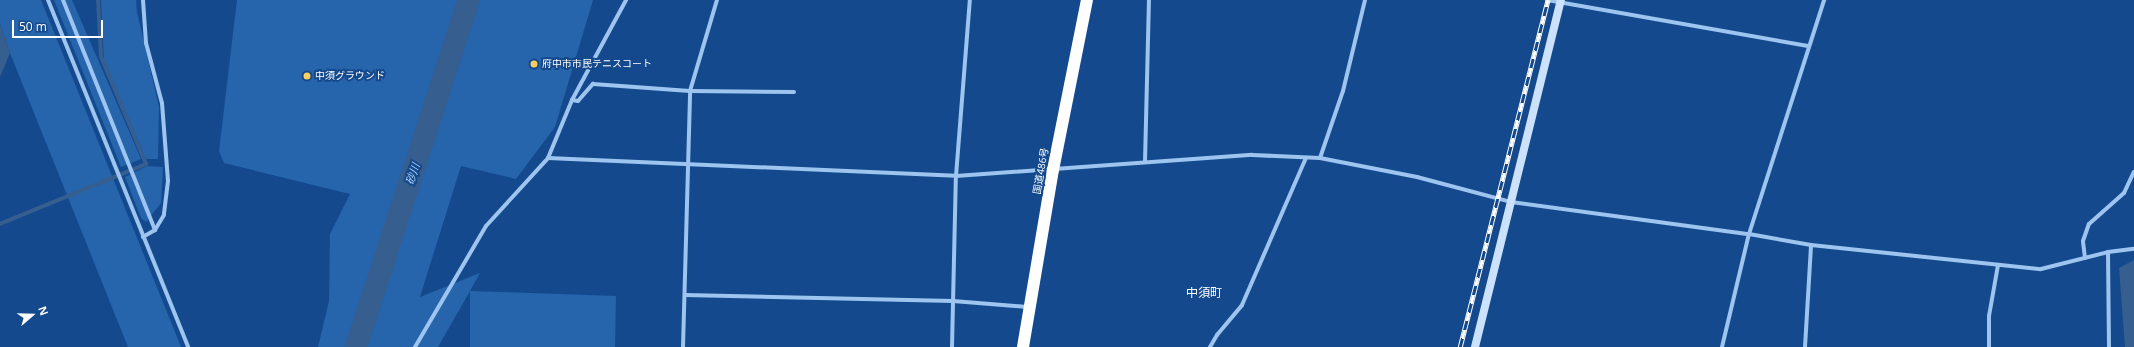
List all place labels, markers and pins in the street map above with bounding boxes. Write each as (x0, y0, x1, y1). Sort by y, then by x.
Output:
place label: 府中市市民テニスコート (542, 58, 652, 70)
marker: 府中市市民テニスコート (529, 59, 539, 69)
place label: 中須グラウンド (315, 70, 385, 82)
marker: 中須グラウンド (302, 71, 312, 81)

